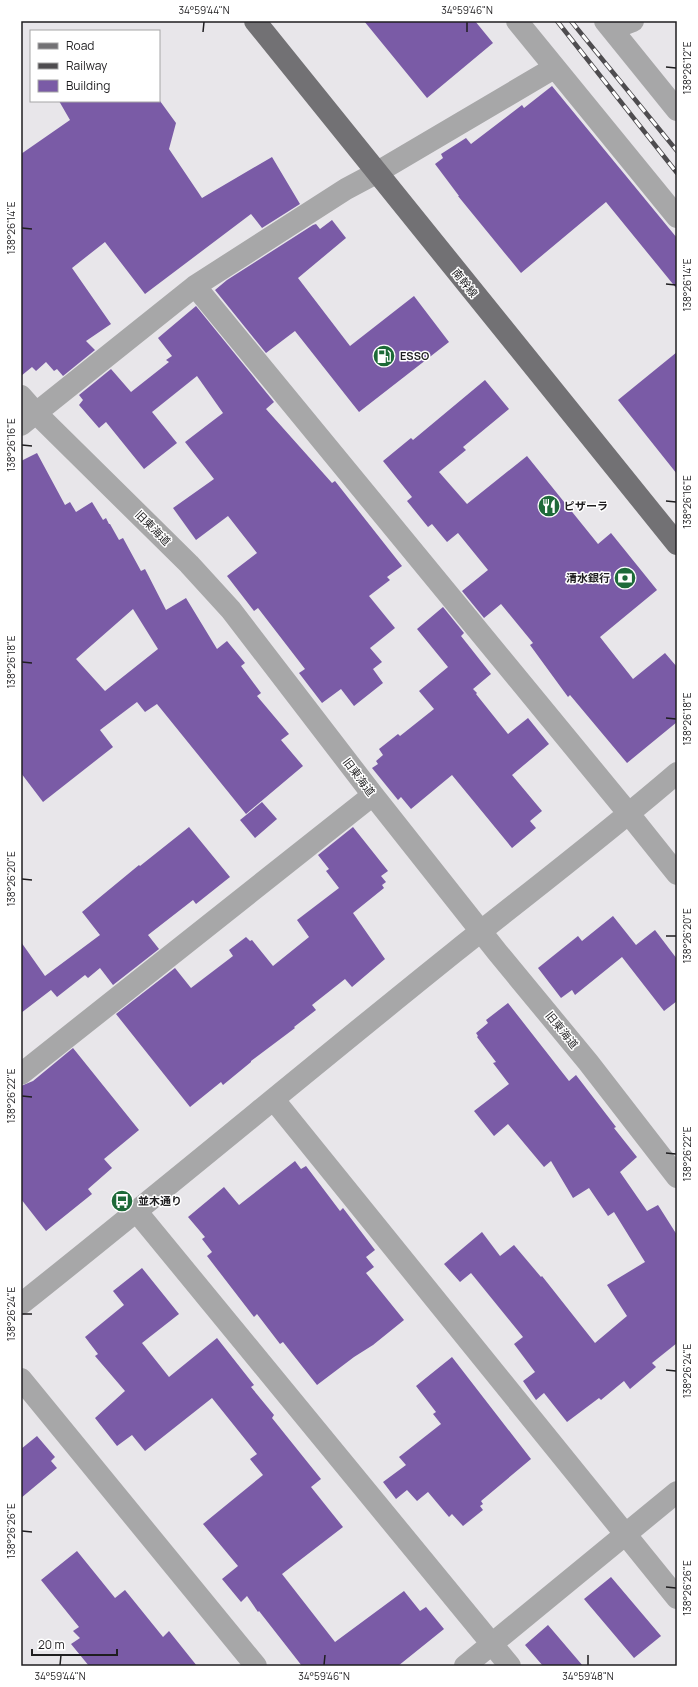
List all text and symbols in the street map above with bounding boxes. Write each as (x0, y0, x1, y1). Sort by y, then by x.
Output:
text: 34°59'44"N (178, 3, 230, 17)
text: 34°59'46"N (441, 3, 493, 17)
legend (30, 30, 160, 102)
text: Road (66, 37, 94, 54)
text: 138°26'12"E (680, 41, 694, 95)
text: Railway (66, 57, 108, 74)
text: Building (66, 77, 110, 94)
text: 138°26'14"E (4, 201, 18, 254)
text: 138°26'14"E (680, 258, 694, 311)
street label: 南幹線 (449, 265, 482, 300)
fuel station icon: ESSO (371, 343, 397, 369)
place label: ESSO (400, 348, 429, 363)
text: 138°26'16"E (4, 418, 18, 472)
text: 138°26'16"E (680, 475, 694, 529)
restaurant icon: ピザーラ (536, 493, 562, 519)
place label: ピザーラ (564, 498, 608, 513)
street label: 旧東海道 (132, 507, 174, 549)
bank icon: 清水銀行 (612, 565, 638, 591)
place label: 清水銀行 (566, 570, 610, 585)
text: 138°26'18"E (4, 635, 18, 689)
text: 138°26'18"E (680, 692, 694, 746)
street label: 旧東海道 (340, 755, 379, 799)
text: 138°26'20"E (4, 851, 18, 907)
text: 138°26'20"E (680, 908, 694, 964)
street label: 旧東海道 (543, 1008, 582, 1052)
text: 138°26'22"E (4, 1068, 18, 1123)
text: 138°26'22"E (680, 1126, 694, 1181)
bus stop icon: 並木通り (109, 1188, 135, 1214)
place label: 並木通り (138, 1193, 182, 1208)
text: 138°26'24"E (4, 1286, 18, 1341)
text: 138°26'24"E (680, 1343, 694, 1398)
text: 138°26'26"E (4, 1503, 18, 1559)
text: 138°26'26"E (680, 1560, 694, 1616)
scale bar (32, 1631, 117, 1657)
text: 20 m (38, 1636, 65, 1653)
text: 34°59'44"N (34, 1669, 86, 1683)
text: 34°59'46"N (298, 1669, 350, 1683)
text: 34°59'48"N (562, 1669, 614, 1683)

